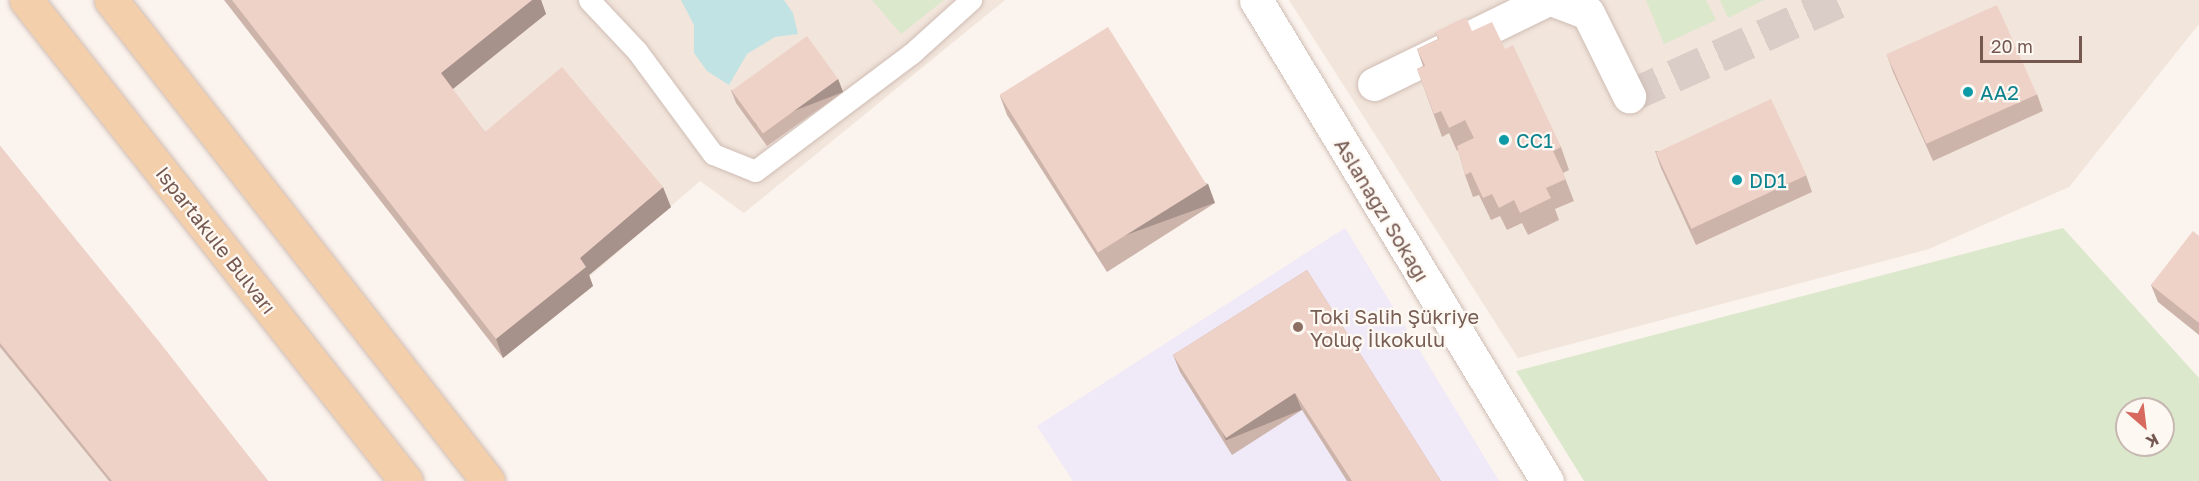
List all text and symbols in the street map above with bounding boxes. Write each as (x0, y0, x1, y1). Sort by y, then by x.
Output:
scale bar (1983, 24, 2085, 62)
text: 20 m (1991, 35, 2033, 57)
place label: AA2 (1980, 80, 2019, 104)
marker: AA2 (1961, 85, 1975, 99)
place label: CC1 (1516, 128, 1553, 152)
marker: CC1 (1497, 133, 1511, 147)
street label: Aslanağzı Sokağı (1330, 134, 1434, 286)
street label: Ispartakule Bulvarı (151, 161, 281, 319)
place label: DD1 (1749, 168, 1787, 192)
marker: DD1 (1730, 173, 1744, 187)
place label: Toki Salih Şükriye Yoluç İlkokulu (1310, 304, 1479, 351)
marker: Toki Salih Şükriye Yoluç İlkokulu (1291, 320, 1305, 334)
north arrow (2115, 397, 2175, 457)
text: K (2143, 430, 2162, 453)

